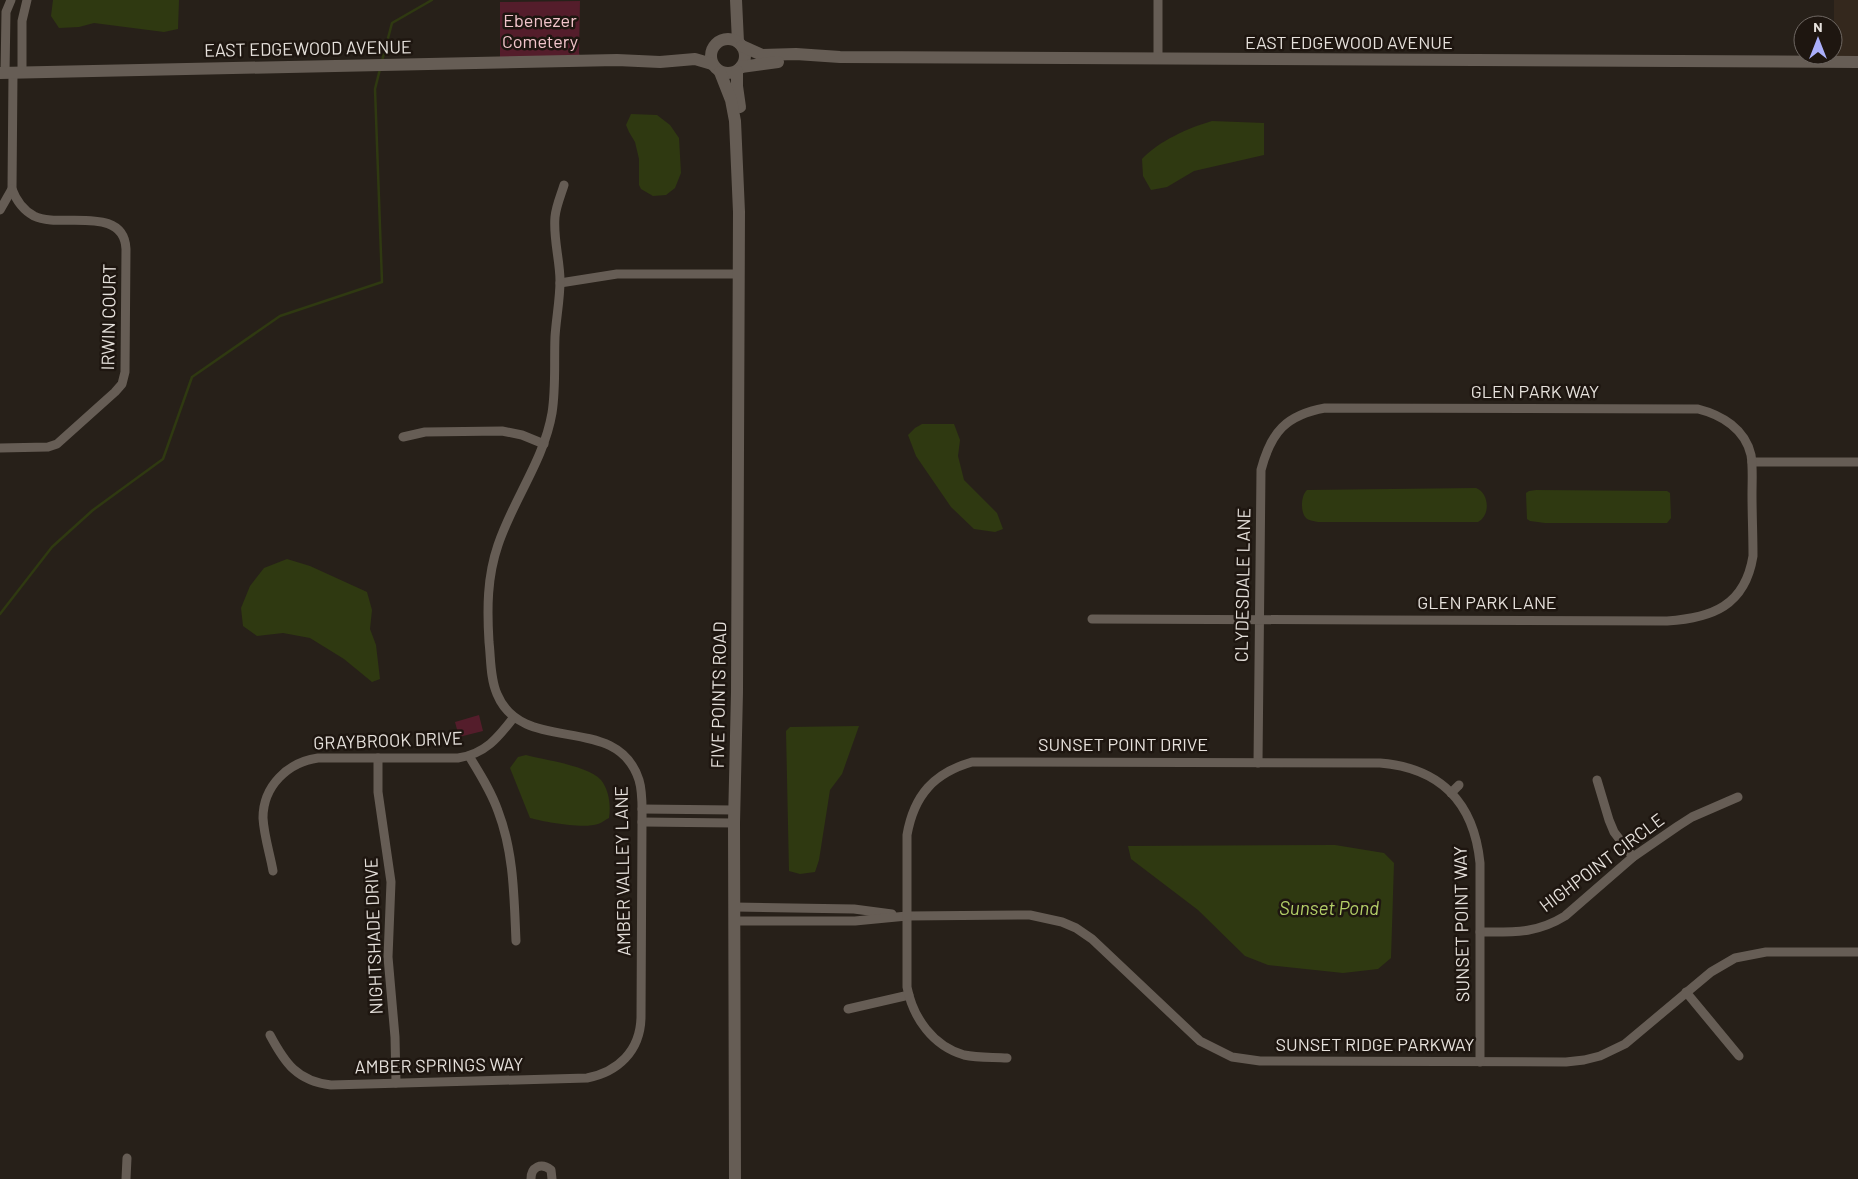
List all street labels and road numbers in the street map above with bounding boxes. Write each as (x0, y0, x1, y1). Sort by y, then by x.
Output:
street label: EAST EDGEWOOD AVENUE (1245, 31, 1453, 53)
street label: EAST EDGEWOOD AVENUE (204, 35, 412, 61)
street label: IRWIN COURT (96, 263, 120, 371)
street label: GLEN PARK WAY (1471, 380, 1599, 402)
street label: CLYDESDALE LANE (1230, 508, 1254, 662)
street label: GLEN PARK LANE (1417, 591, 1557, 613)
street label: FIVE POINTS ROAD (706, 621, 730, 769)
street label: GRAYBROOK DRIVE (313, 726, 463, 754)
street label: SUNSET POINT DRIVE (1038, 733, 1208, 755)
street label: AMBER VALLEY LANE (610, 786, 634, 956)
street label: HIGHPOINT CIRCLE (1535, 808, 1668, 916)
street label: SUNSET POINT WAY (1449, 846, 1473, 1002)
street label: NIGHTSHADE DRIVE (359, 857, 387, 1015)
street label: SUNSET RIDGE PARKWAY (1275, 1033, 1475, 1055)
street label: AMBER SPRINGS WAY (354, 1053, 524, 1077)

